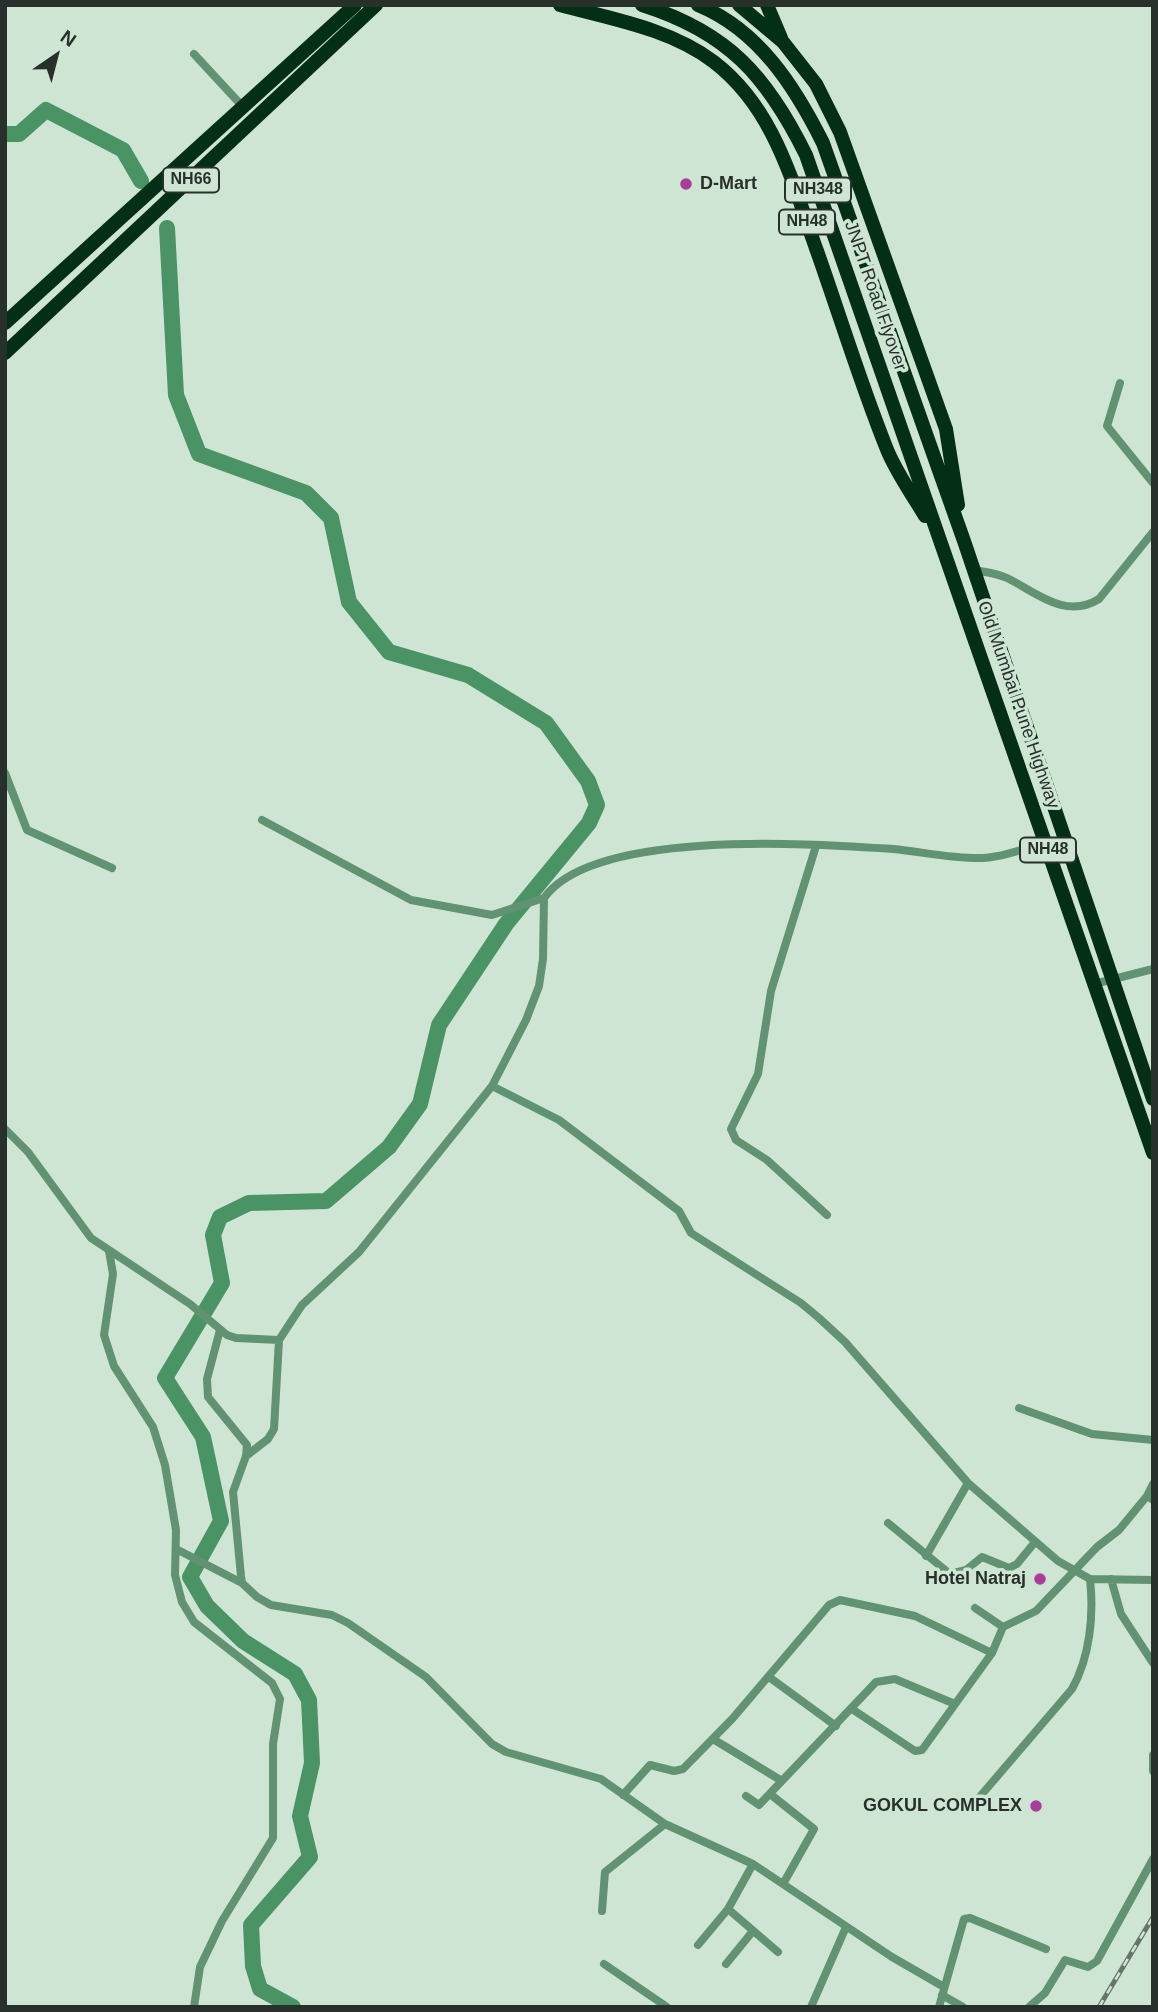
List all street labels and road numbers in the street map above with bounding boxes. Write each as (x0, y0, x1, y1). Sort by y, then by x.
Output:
road number: NH66 (163, 168, 219, 192)
road number: NH348 (785, 178, 851, 202)
road number: NH48 (779, 210, 835, 234)
street label: JNPT Road Flyover (839, 218, 911, 374)
street label: Old Mumbai Pune Highway (972, 598, 1064, 812)
road number: NH48 (1020, 838, 1076, 862)

